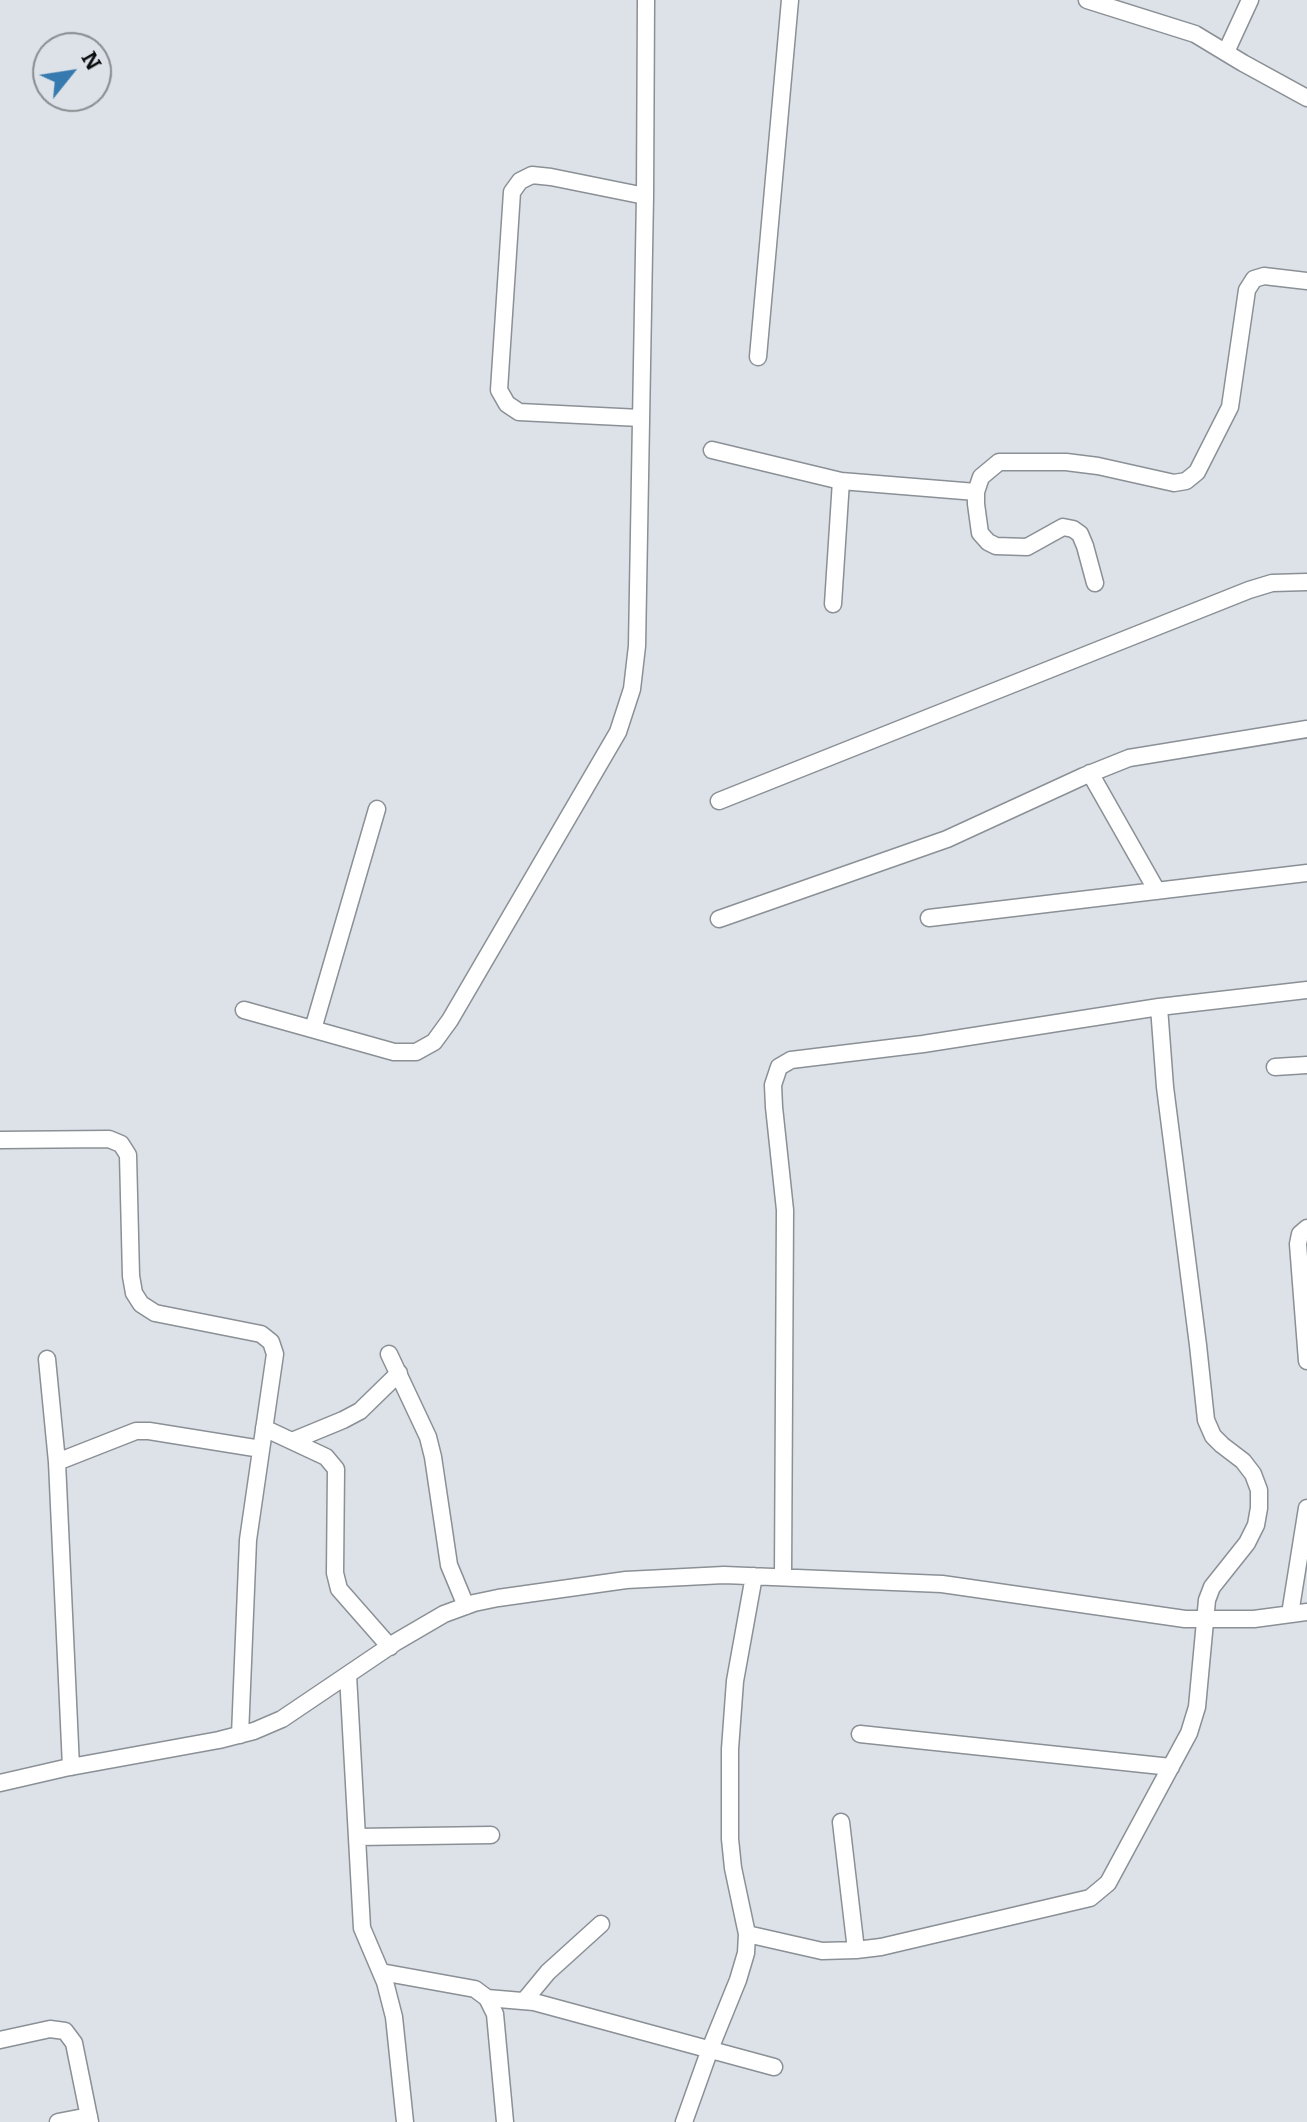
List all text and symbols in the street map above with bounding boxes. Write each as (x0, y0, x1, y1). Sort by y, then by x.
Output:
north arrow (32, 32, 112, 112)
text: N (76, 47, 107, 75)

